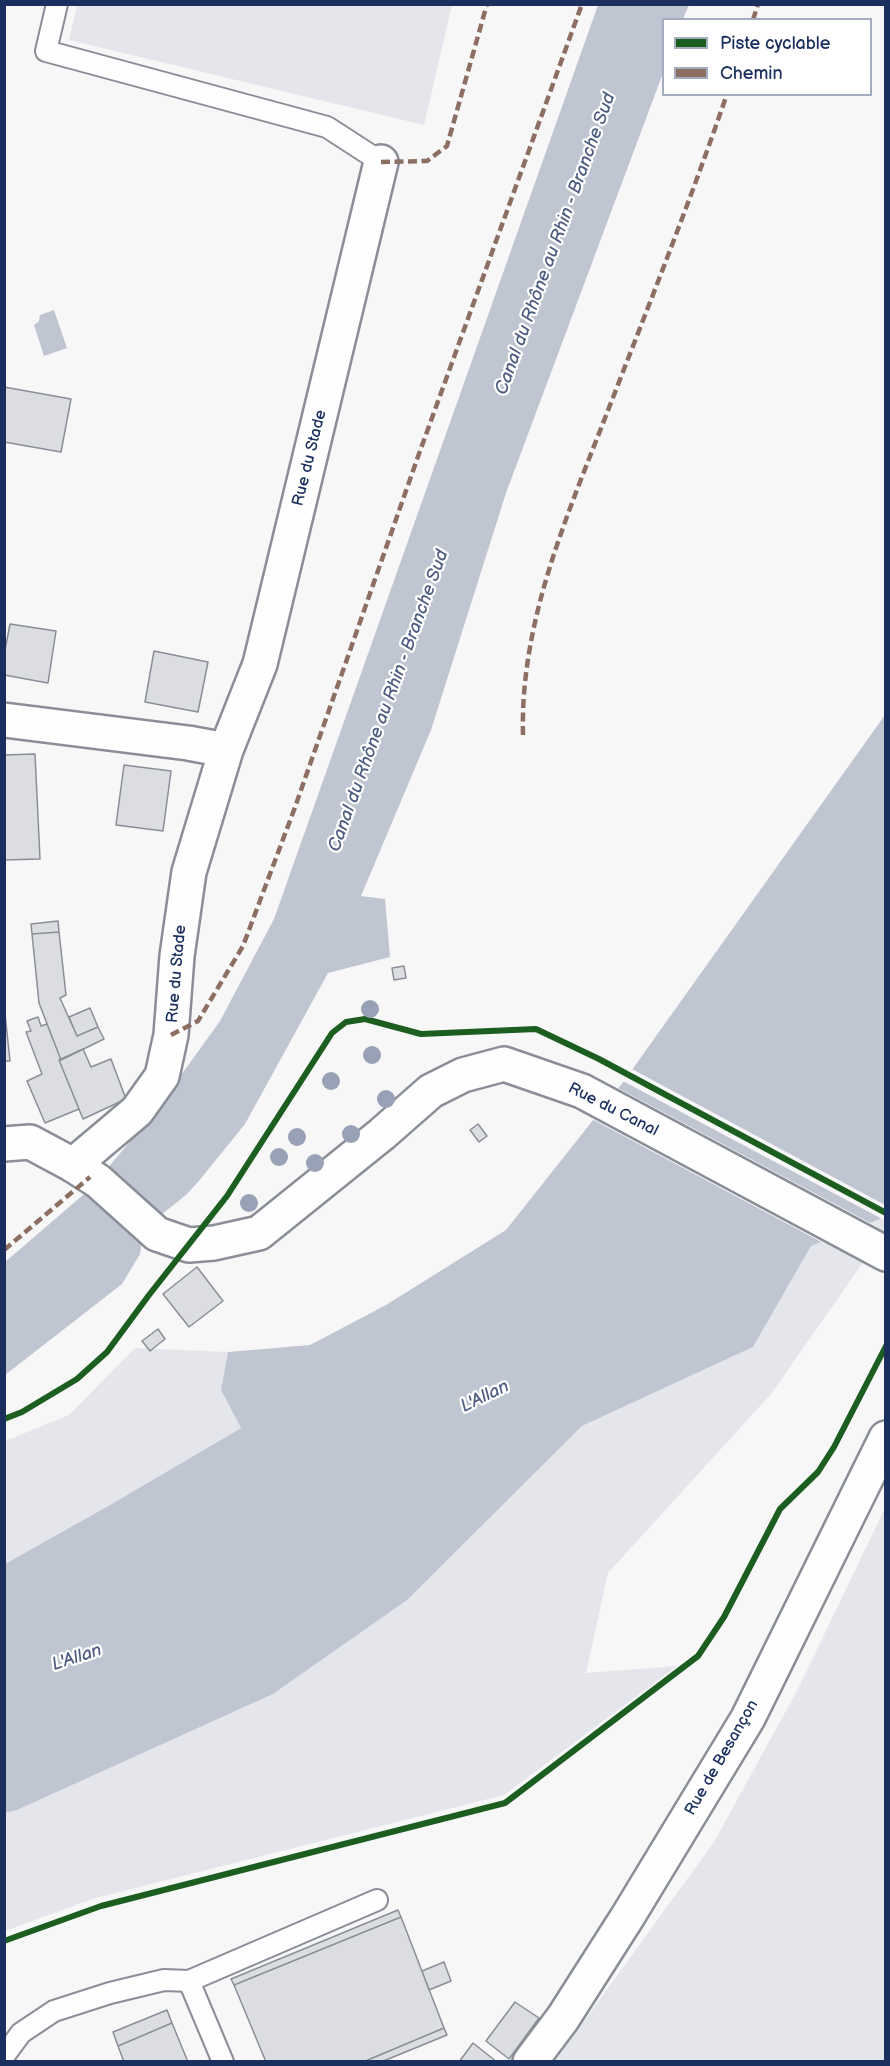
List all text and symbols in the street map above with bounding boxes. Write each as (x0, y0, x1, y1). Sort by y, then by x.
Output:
legend (662, 18, 872, 96)
text: Piste cyclable (720, 33, 830, 54)
text: Chemin (720, 63, 783, 84)
water label: Canal du Rhône au Rhin - Branche Sud (491, 90, 621, 398)
street label: Rue du Stade (289, 408, 331, 508)
water label: Canal du Rhône au Rhin - Branche Sud (324, 547, 454, 855)
street label: Rue du Stade (163, 924, 191, 1024)
street label: Rue du Canal (565, 1079, 661, 1141)
water label: L'Allan (457, 1376, 513, 1418)
water label: L'Allan (49, 1640, 105, 1676)
street label: Rue de Besançon (681, 1697, 763, 1819)

